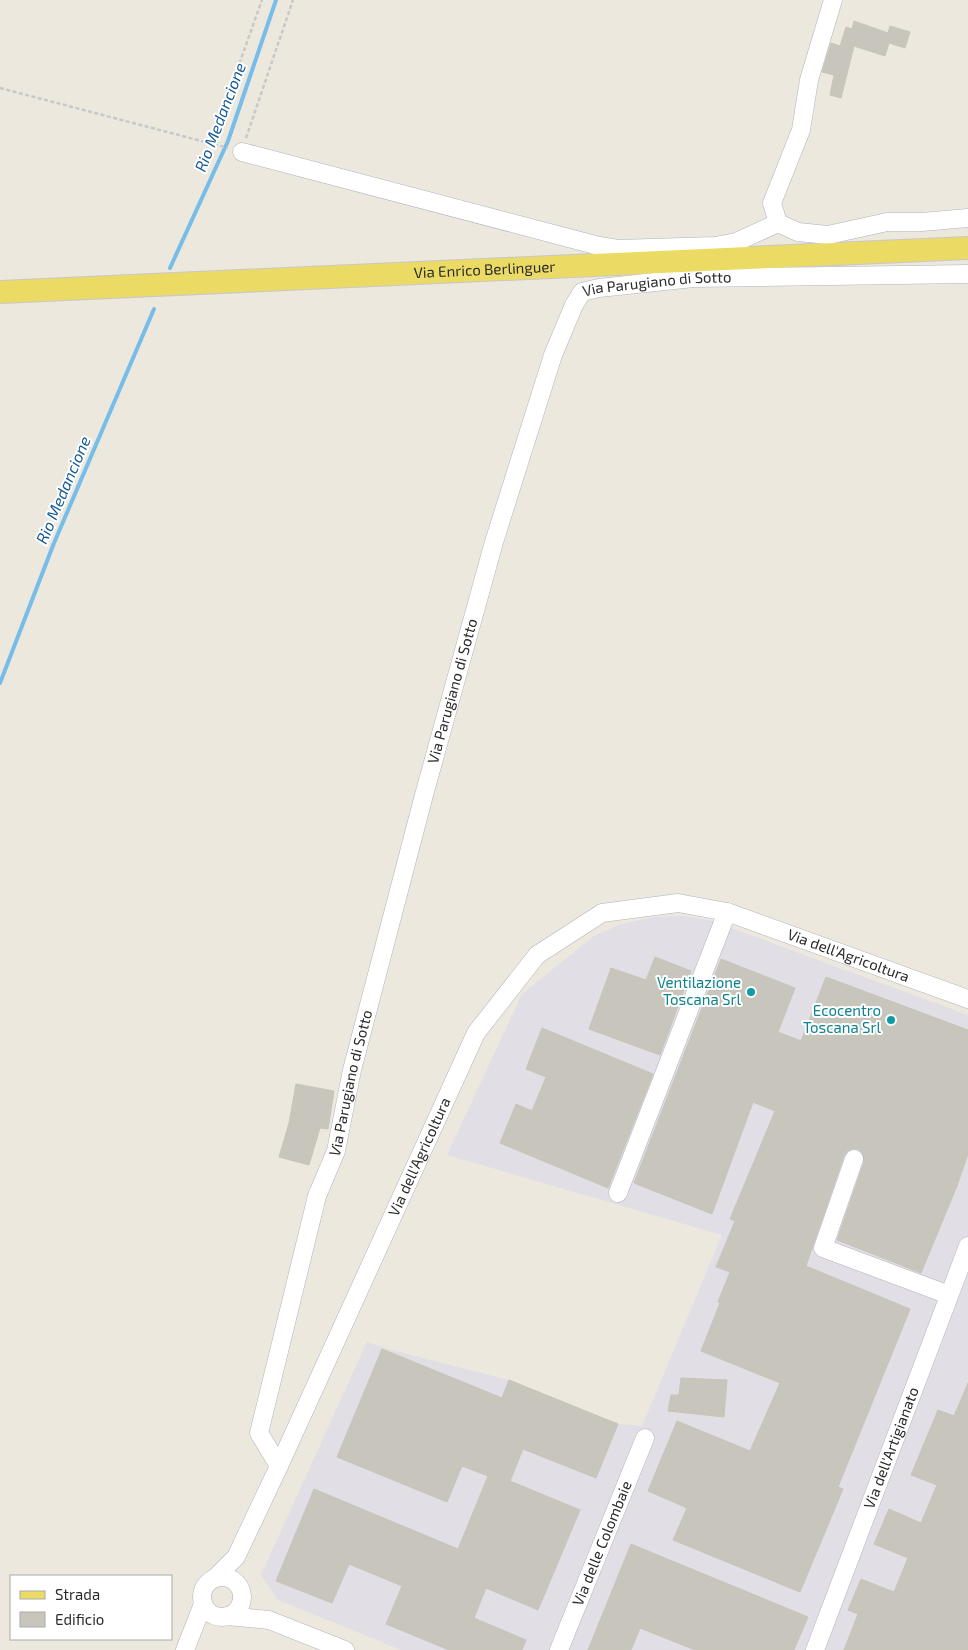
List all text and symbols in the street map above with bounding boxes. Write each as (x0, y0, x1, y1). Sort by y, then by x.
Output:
water label: Rio Medancione (190, 59, 249, 174)
street label: Via Enrico Berlinguer (413, 257, 556, 281)
street label: Via Parugiano di Sotto (580, 267, 732, 300)
water label: Rio Medancione (31, 433, 94, 547)
street label: Via Parugiano di Sotto (423, 616, 480, 765)
street label: Via dell'Agricoltura (785, 925, 912, 985)
place label: Ventilazione Toscana Srl (657, 973, 742, 1008)
marker: Ventilazione Toscana Srl (745, 986, 757, 998)
place label: Ecocentro Toscana Srl (803, 1001, 882, 1036)
street label: Via Parugiano di Sotto (325, 1008, 375, 1159)
marker: Ecocentro Toscana Srl (885, 1014, 897, 1026)
street label: Via dell'Agricoltura (384, 1094, 454, 1219)
street label: Via dell'Artigianato (859, 1384, 922, 1511)
street label: Via delle Colombaie (568, 1478, 635, 1608)
legend (10, 1575, 172, 1640)
text: Strada (55, 1585, 100, 1603)
text: Edificio (55, 1610, 104, 1628)

